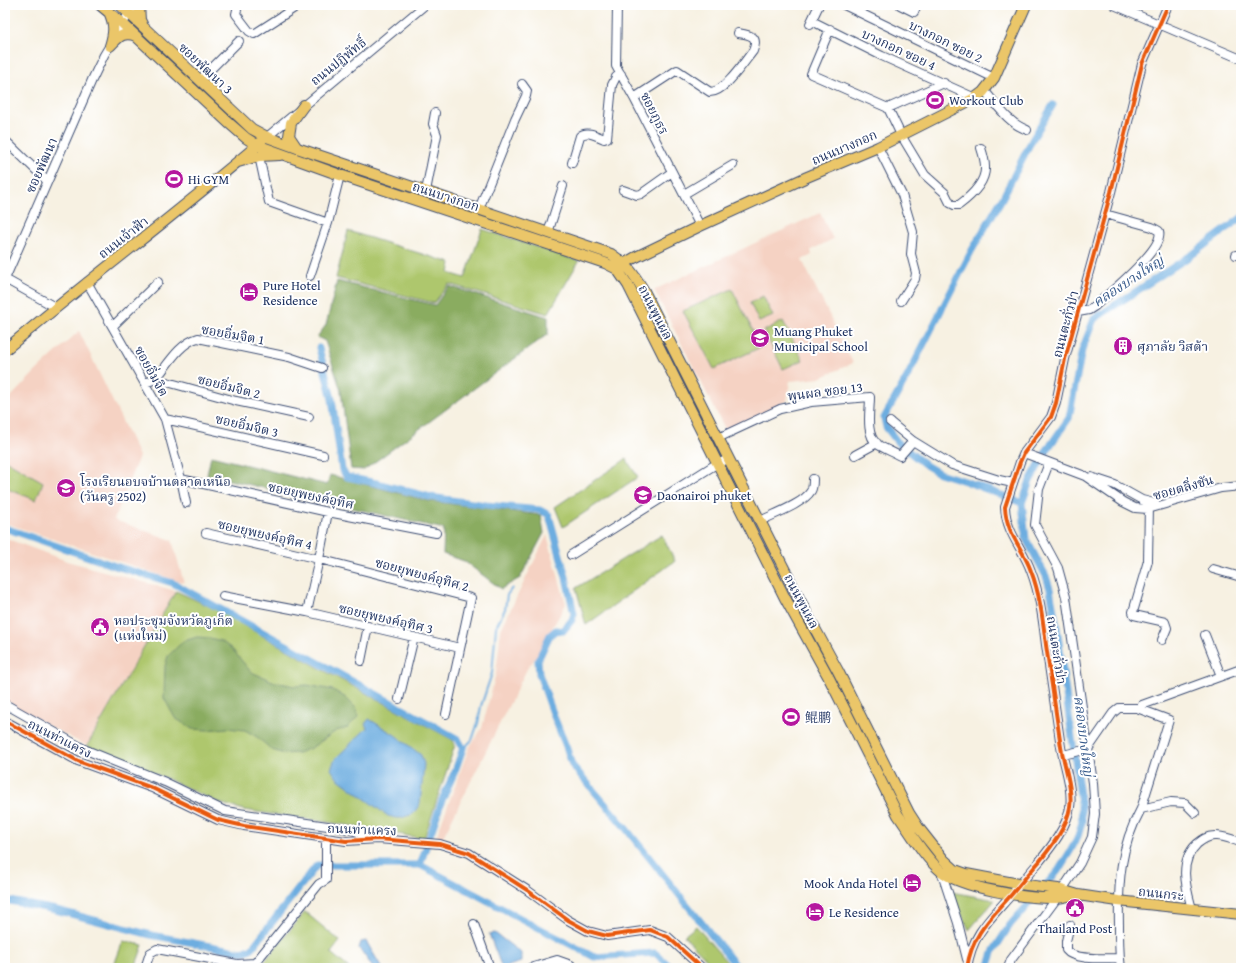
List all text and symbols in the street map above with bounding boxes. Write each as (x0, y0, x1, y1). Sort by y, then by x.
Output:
street label: บางกอก ซอย 2 (906, 15, 986, 67)
street label: บางกอก ซอย 4 (859, 24, 939, 75)
street label: ถนนปฏิพัทธิ์ (306, 32, 372, 90)
street label: ซอยพัฒนา 3 (174, 38, 237, 99)
street label: ซอยภูธร (636, 89, 673, 138)
sports icon: Workout Club (924, 89, 946, 111)
place label: Workout Club (949, 91, 1024, 110)
street label: ถนนบางกอก (808, 125, 880, 170)
street label: ซอยพัฒนา (21, 134, 62, 196)
sports icon: Hi GYM (163, 168, 185, 190)
place label: Hi GYM (188, 170, 230, 189)
street label: ถนนบางกอก (410, 177, 482, 216)
street label: ถนนเจ้าฟ้า (94, 212, 152, 263)
water label: คลองบางใหญ่ (1089, 249, 1169, 311)
place label: Pure Hotel Residence (263, 276, 321, 310)
hotel icon: Pure Hotel Residence (238, 281, 260, 303)
street label: ถนนพูนผล (634, 281, 678, 343)
street label: ถนนตะกั่วป่า (1047, 288, 1084, 360)
street label: ซอยอิ่มจิต 1 (200, 320, 266, 349)
place label: Muang Phuket Municipal School (774, 322, 868, 356)
school or university icon: Muang Phuket Municipal School (749, 327, 771, 349)
building icon: ศุภาลัย วิสต้า (1112, 335, 1134, 357)
place label: ศุภาลัย วิสต้า (1137, 337, 1208, 356)
street label: ซอยอิ่มจิต (130, 343, 173, 400)
street label: ซอยอิ่มจิต 2 (195, 370, 262, 403)
street label: พูนผล ซอย 13 (786, 377, 864, 406)
street label: ซอยอิ่มจิต 3 (213, 409, 280, 442)
street label: ซอยตลิ่งชัน (1151, 470, 1216, 505)
place label: โรงเรียนอบจบ้านตลาดเหนือ (วันครู 2502) (79, 472, 231, 506)
school or university icon: โรงเรียนอบจบ้านตลาดเหนือ (วันครู 2502) (55, 477, 77, 499)
street label: ซอยยุพยงค์อุทิศ (266, 477, 356, 514)
school or university icon: Daonairoi phuket (632, 484, 654, 506)
place label: Daonairoi phuket (657, 486, 752, 505)
street label: ซอยยุพยงค์อุทิศ 4 (216, 514, 314, 555)
street label: ซอยยุพยงค์อุทิศ 2 (373, 553, 471, 596)
street label: ถนนพูนผล (779, 571, 824, 632)
street label: ซอยยุพยงค์อุทิศ 3 (337, 598, 435, 639)
place label: หอประชุมจังหวัดภูเก็ต (แห่งใหม่) (114, 611, 233, 645)
street label: ถนนตะกั่วป่า (1042, 615, 1071, 686)
public building icon: หอประชุมจังหวัดภูเก็ต (แห่งใหม่) (89, 616, 111, 638)
water label: คลองบางใหญ่ (1069, 695, 1099, 779)
sports icon: 鲲鹏 (780, 706, 802, 728)
place label: 鲲鹏 (805, 708, 831, 727)
street label: ถนนท่าแครง (24, 714, 95, 763)
street label: ถนนท่าแครง (327, 819, 397, 840)
hotel icon: Mook Anda Hotel (901, 872, 923, 894)
place label: Mook Anda Hotel (804, 874, 898, 893)
street label: ถนนกระ (1137, 882, 1185, 905)
public building icon: Thailand Post (1064, 897, 1086, 919)
hotel icon: Le Residence (804, 901, 826, 923)
place label: Le Residence (829, 903, 899, 922)
place label: Thailand Post (1038, 919, 1113, 938)

